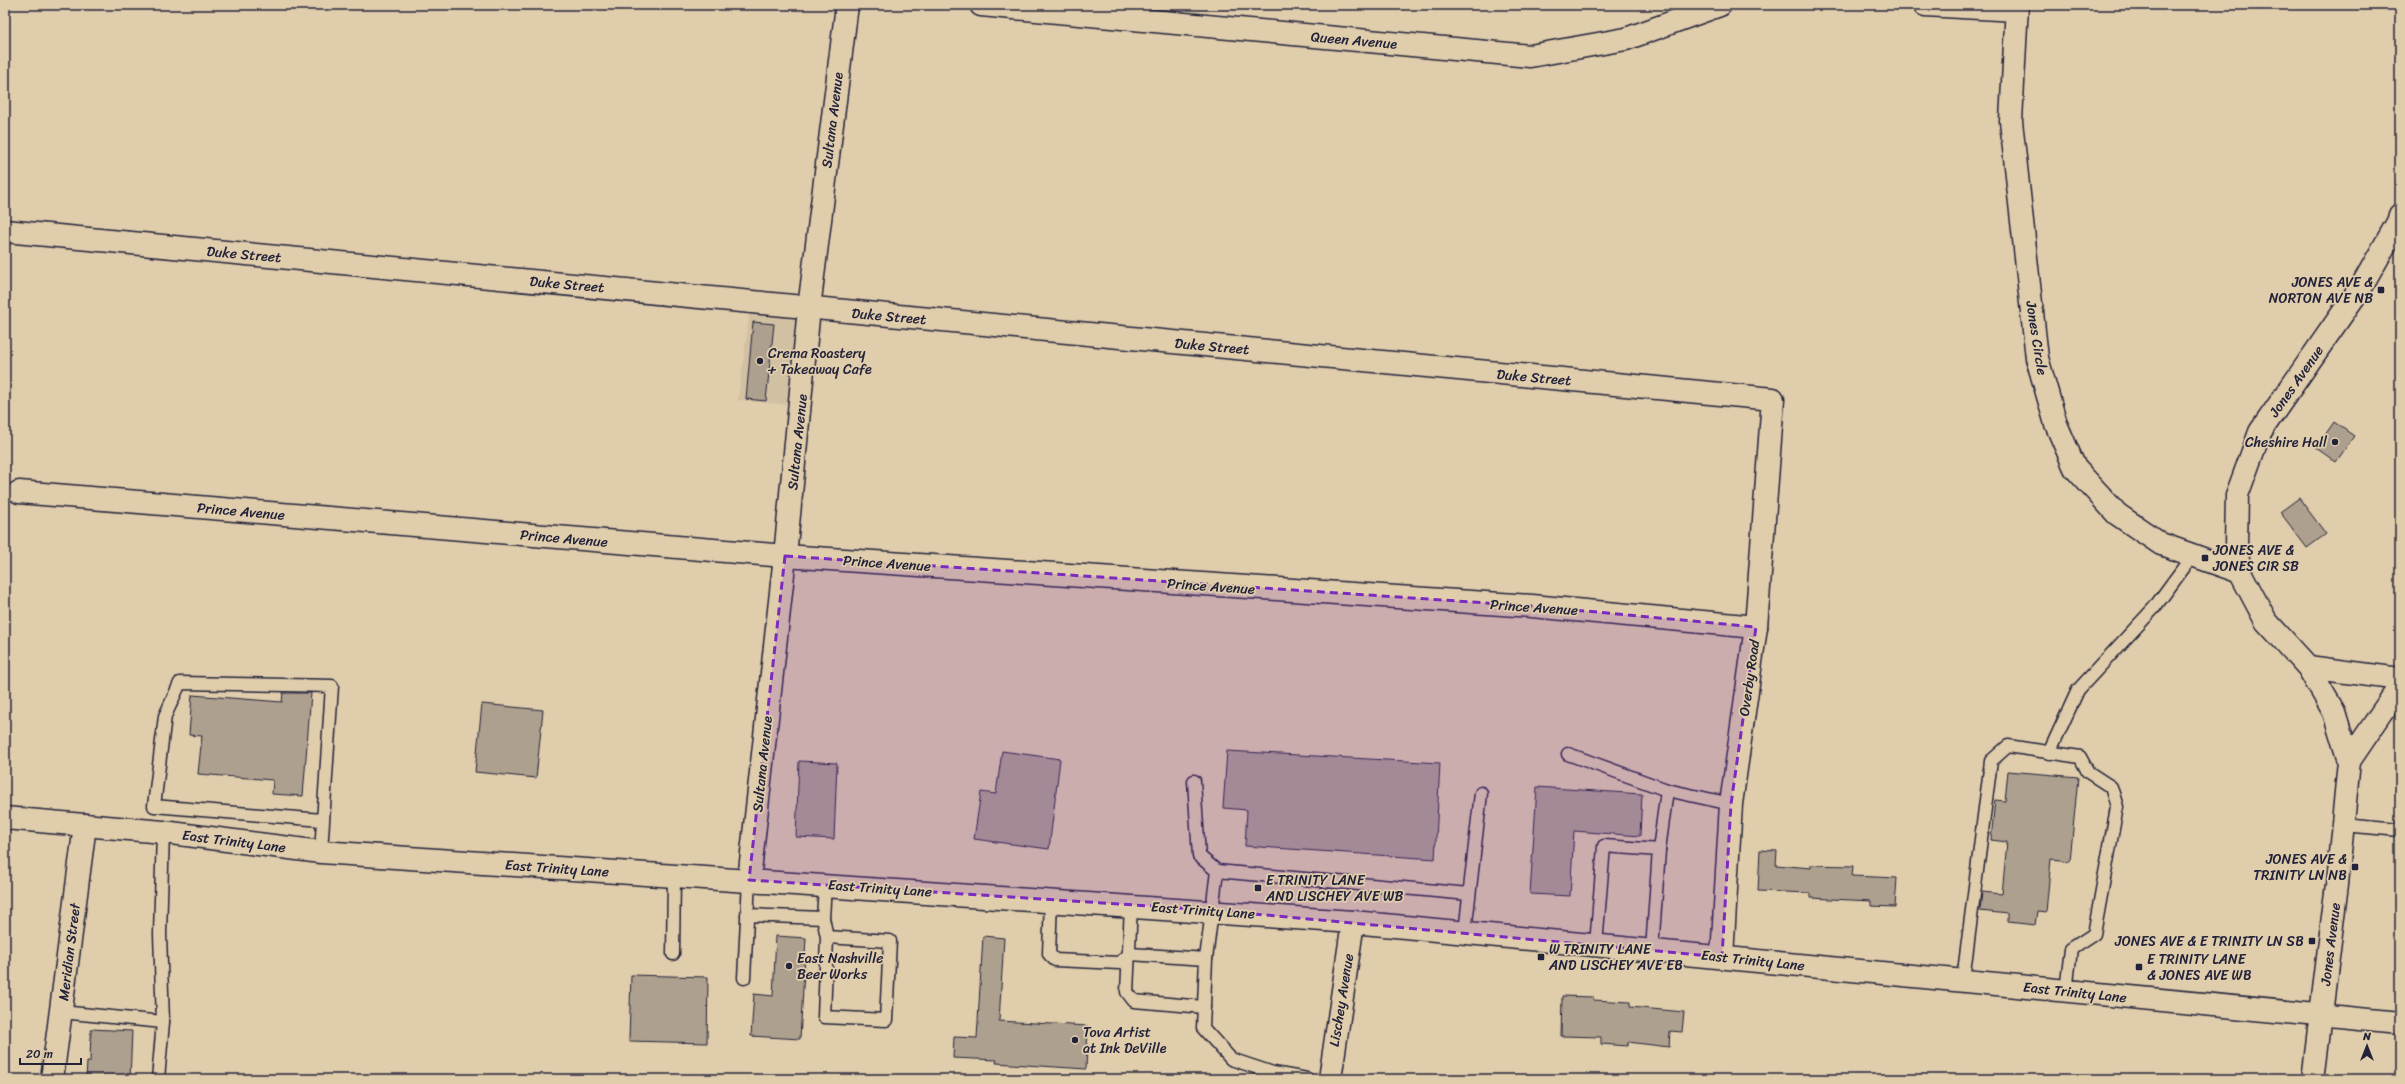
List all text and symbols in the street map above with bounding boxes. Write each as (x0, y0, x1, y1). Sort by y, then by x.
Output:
street label: Queen Avenue (1310, 24, 1398, 57)
street label: Sultana Avenue (814, 70, 851, 169)
street label: Duke Street (206, 239, 282, 270)
street label: Duke Street (529, 269, 605, 300)
place label: JONES AVE & NORTON AVE NB (2269, 270, 2373, 311)
marker: JONES AVE & NORTON AVE NB (2376, 285, 2386, 295)
street label: Jones Circle (2018, 298, 2055, 377)
street label: Duke Street (851, 301, 927, 332)
street label: Duke Street (1174, 331, 1250, 362)
street label: Jones Avenue (2262, 340, 2331, 423)
place label: Crema Roastery + Takeaway Cafe (767, 341, 872, 382)
marker: Crema Roastery + Takeaway Cafe (755, 356, 765, 366)
street label: Duke Street (1496, 362, 1572, 393)
street label: Sultana Avenue (780, 393, 815, 491)
place label: Cheshire Hall (2245, 430, 2328, 455)
marker: Cheshire Hall (2330, 437, 2340, 447)
street label: Prince Avenue (196, 495, 286, 528)
street label: Prince Avenue (519, 522, 609, 555)
place label: JONES AVE & JONES CIR SB (2212, 538, 2299, 579)
street label: Prince Avenue (842, 548, 932, 579)
marker: JONES AVE & JONES CIR SB (2200, 553, 2210, 563)
street label: Prince Avenue (1166, 571, 1256, 602)
street label: Prince Avenue (1489, 592, 1579, 623)
street label: Overby Road (1732, 637, 1767, 718)
street label: Sultana Avenue (745, 715, 780, 813)
street label: East Trinity Lane (181, 823, 287, 860)
place label: JONES AVE & TRINITY LN NB (2253, 847, 2347, 888)
street label: East Trinity Lane (504, 852, 610, 885)
marker: JONES AVE & TRINITY LN NB (2350, 862, 2360, 872)
place label: E TRINITY LANE AND LISCHEY AVE WB (1265, 868, 1403, 909)
street label: East Trinity Lane (827, 872, 933, 905)
marker: E TRINITY LANE AND LISCHEY AVE WB (1253, 883, 1263, 893)
street label: East Trinity Lane (1150, 894, 1256, 927)
street label: Meridian Street (51, 901, 88, 1002)
street label: Jones Avenue (2313, 901, 2348, 988)
place label: JONES AVE & E TRINITY LN SB (2114, 929, 2304, 954)
marker: JONES AVE & E TRINITY LN SB (2307, 936, 2317, 946)
place label: W TRINITY LANE AND LISCHEY AVE EB (1548, 937, 1683, 978)
street label: East Trinity Lane (1700, 943, 1806, 978)
place label: East Nashville Beer Works (797, 946, 883, 987)
place label: E TRINITY LANE & JONES AVE WB (2147, 947, 2252, 988)
street label: Lischey Avenue (1322, 952, 1361, 1048)
marker: W TRINITY LANE AND LISCHEY AVE EB (1536, 952, 1546, 962)
marker: East Nashville Beer Works (784, 961, 794, 971)
marker: E TRINITY LANE & JONES AVE WB (2134, 962, 2144, 972)
street label: East Trinity Lane (2022, 975, 2128, 1010)
place label: Tova Artist at Ink DeVille (1083, 1020, 1167, 1061)
north arrow (2347, 1026, 2387, 1066)
text: N (2362, 1027, 2371, 1046)
marker: Tova Artist at Ink DeVille (1070, 1035, 1080, 1045)
scale bar (20, 1040, 81, 1066)
text: 20 m (26, 1043, 53, 1065)

